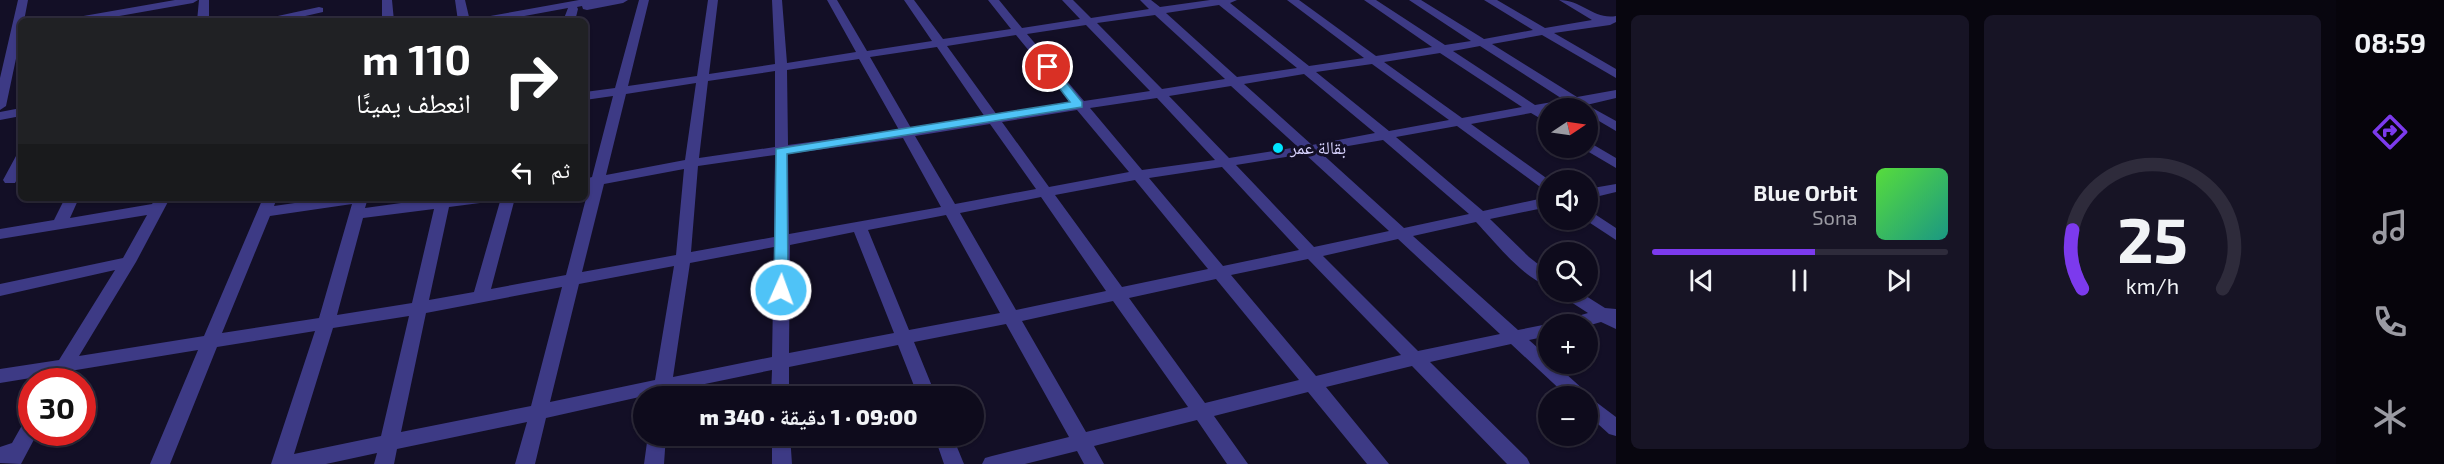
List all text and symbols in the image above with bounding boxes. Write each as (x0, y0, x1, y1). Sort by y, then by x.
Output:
text: 08:59 (2354, 26, 2426, 58)
text: 110 m (362, 33, 471, 83)
pin (1022, 41, 1073, 92)
icon: right (492, 42, 570, 120)
icon: arrive (1031, 50, 1064, 83)
text: انعطف يمينًا (356, 86, 471, 118)
north arrow (1538, 98, 1598, 158)
map controls (1538, 98, 1598, 446)
icon: directions (2369, 111, 2411, 153)
place label: بقالة عمر (1289, 136, 1346, 159)
marker: بقالة عمر (1271, 141, 1285, 155)
icon: left (506, 156, 539, 189)
text: ثم (551, 156, 570, 182)
button: sound (1538, 170, 1598, 230)
text: Blue Orbit (1753, 179, 1858, 205)
text: 25 (2117, 201, 2188, 276)
text: Sona (1812, 205, 1858, 229)
icon: music (2369, 206, 2411, 248)
button: search (1538, 242, 1598, 302)
position arrow (749, 258, 813, 322)
icon: previous (1685, 264, 1718, 297)
icon: pause (1783, 264, 1816, 297)
icon: next (1882, 264, 1915, 297)
text: km/h (2126, 273, 2179, 298)
icon: phone (2369, 301, 2411, 343)
button: + (1538, 314, 1598, 374)
speed limit sign: 30 (18, 368, 96, 446)
button: − (1538, 386, 1598, 446)
icon: climate (2369, 396, 2411, 438)
text: 09:00 · 1 دقيقة · 340 m (700, 403, 917, 429)

